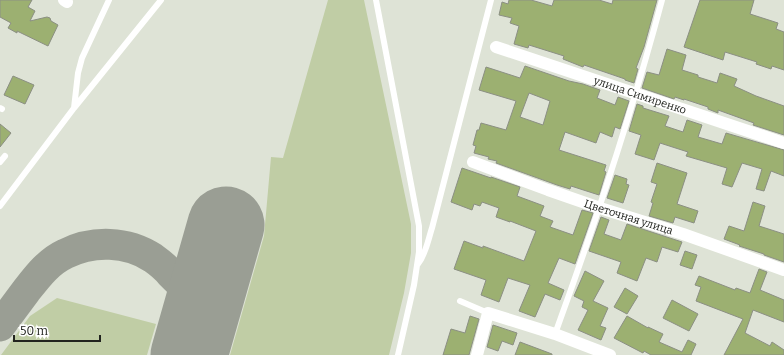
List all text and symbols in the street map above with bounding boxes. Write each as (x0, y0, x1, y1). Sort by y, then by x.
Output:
street label: улица Симиренко (591, 74, 688, 117)
street label: Цветочная улица (582, 197, 675, 237)
scale bar (14, 317, 100, 343)
text: 50 m (20, 324, 49, 338)

